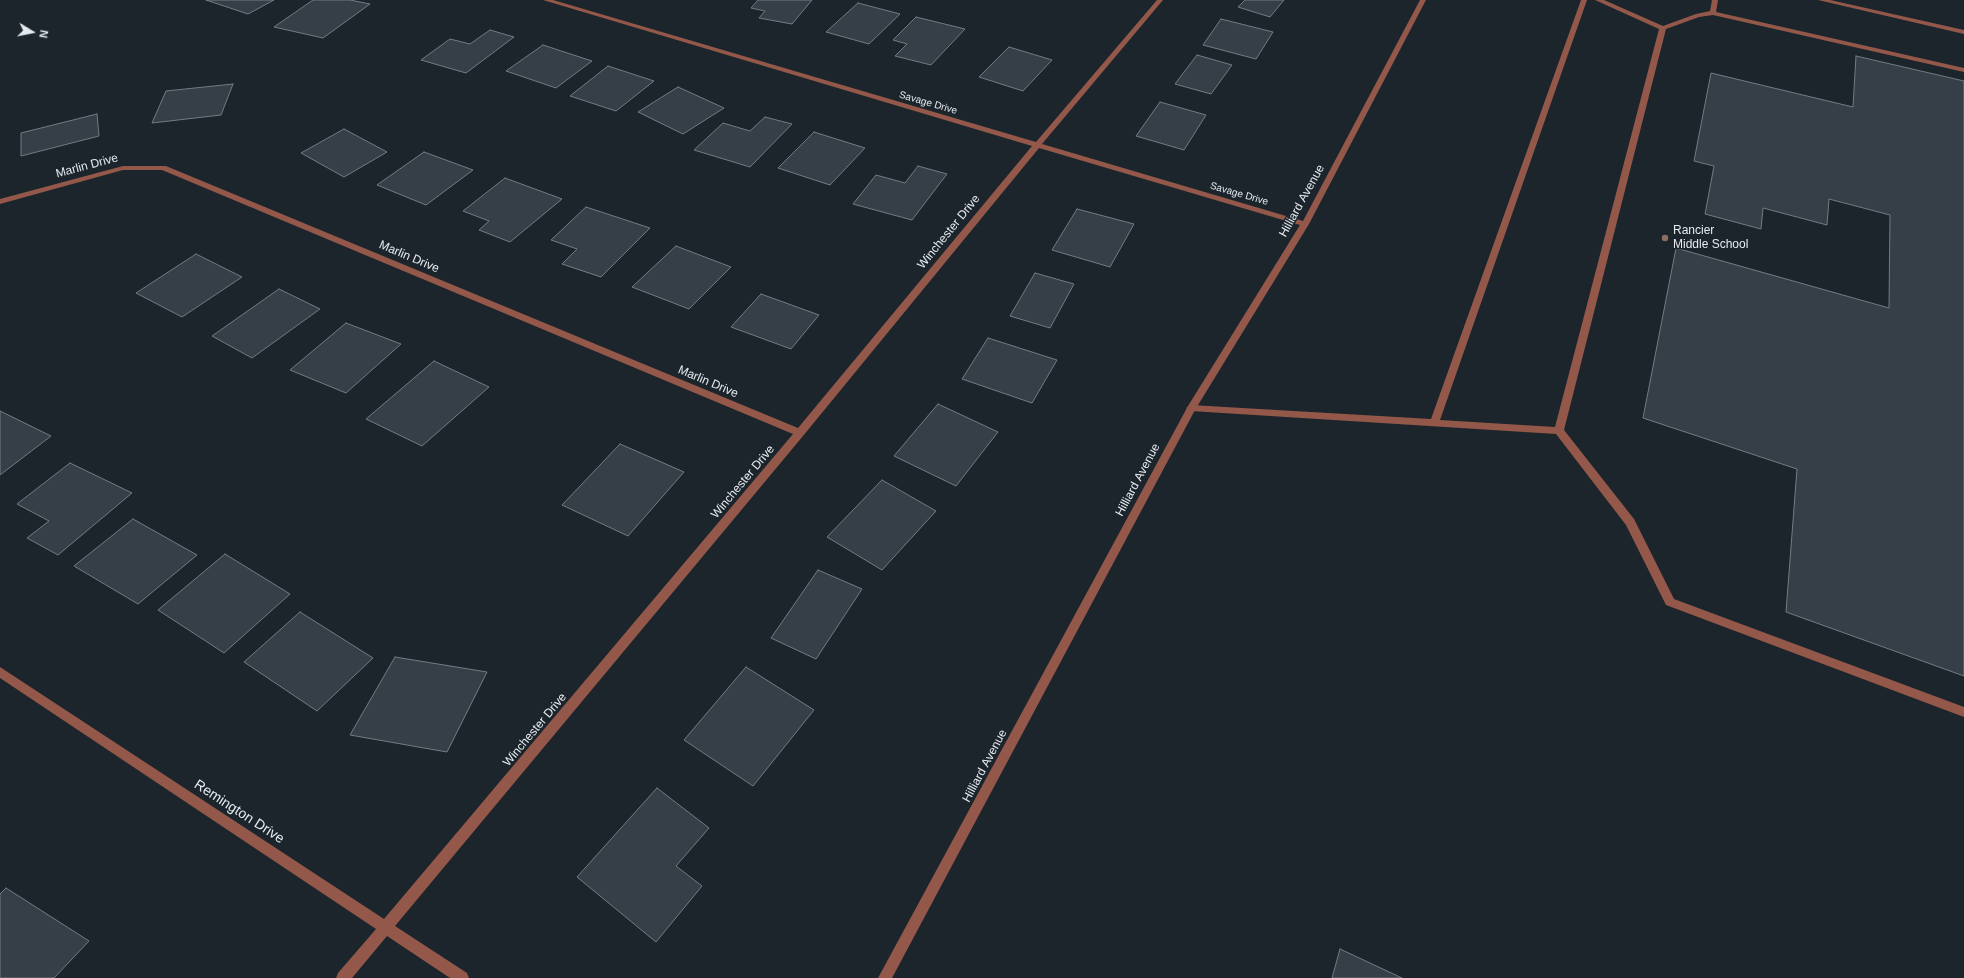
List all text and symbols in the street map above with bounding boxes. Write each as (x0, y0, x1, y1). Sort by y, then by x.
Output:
north arrow (12, 12, 52, 52)
text: N (37, 29, 50, 39)
street label: Savage Drive (897, 89, 959, 117)
street label: Marlin Drive (54, 151, 120, 181)
street label: Hilliard Avenue (1276, 162, 1328, 240)
street label: Savage Drive (1208, 180, 1270, 208)
street label: Winchester Drive (915, 192, 983, 272)
place label: Rancier Middle School (1673, 224, 1748, 252)
marker: Rancier Middle School (1660, 233, 1670, 243)
street label: Marlin Drive (377, 238, 441, 276)
street label: Marlin Drive (676, 363, 740, 401)
street label: Hilliard Avenue (1113, 441, 1163, 519)
street label: Winchester Drive (708, 442, 778, 522)
street label: Winchester Drive (500, 690, 570, 770)
street label: Hilliard Avenue (960, 727, 1010, 805)
street label: Remington Drive (191, 777, 287, 847)

